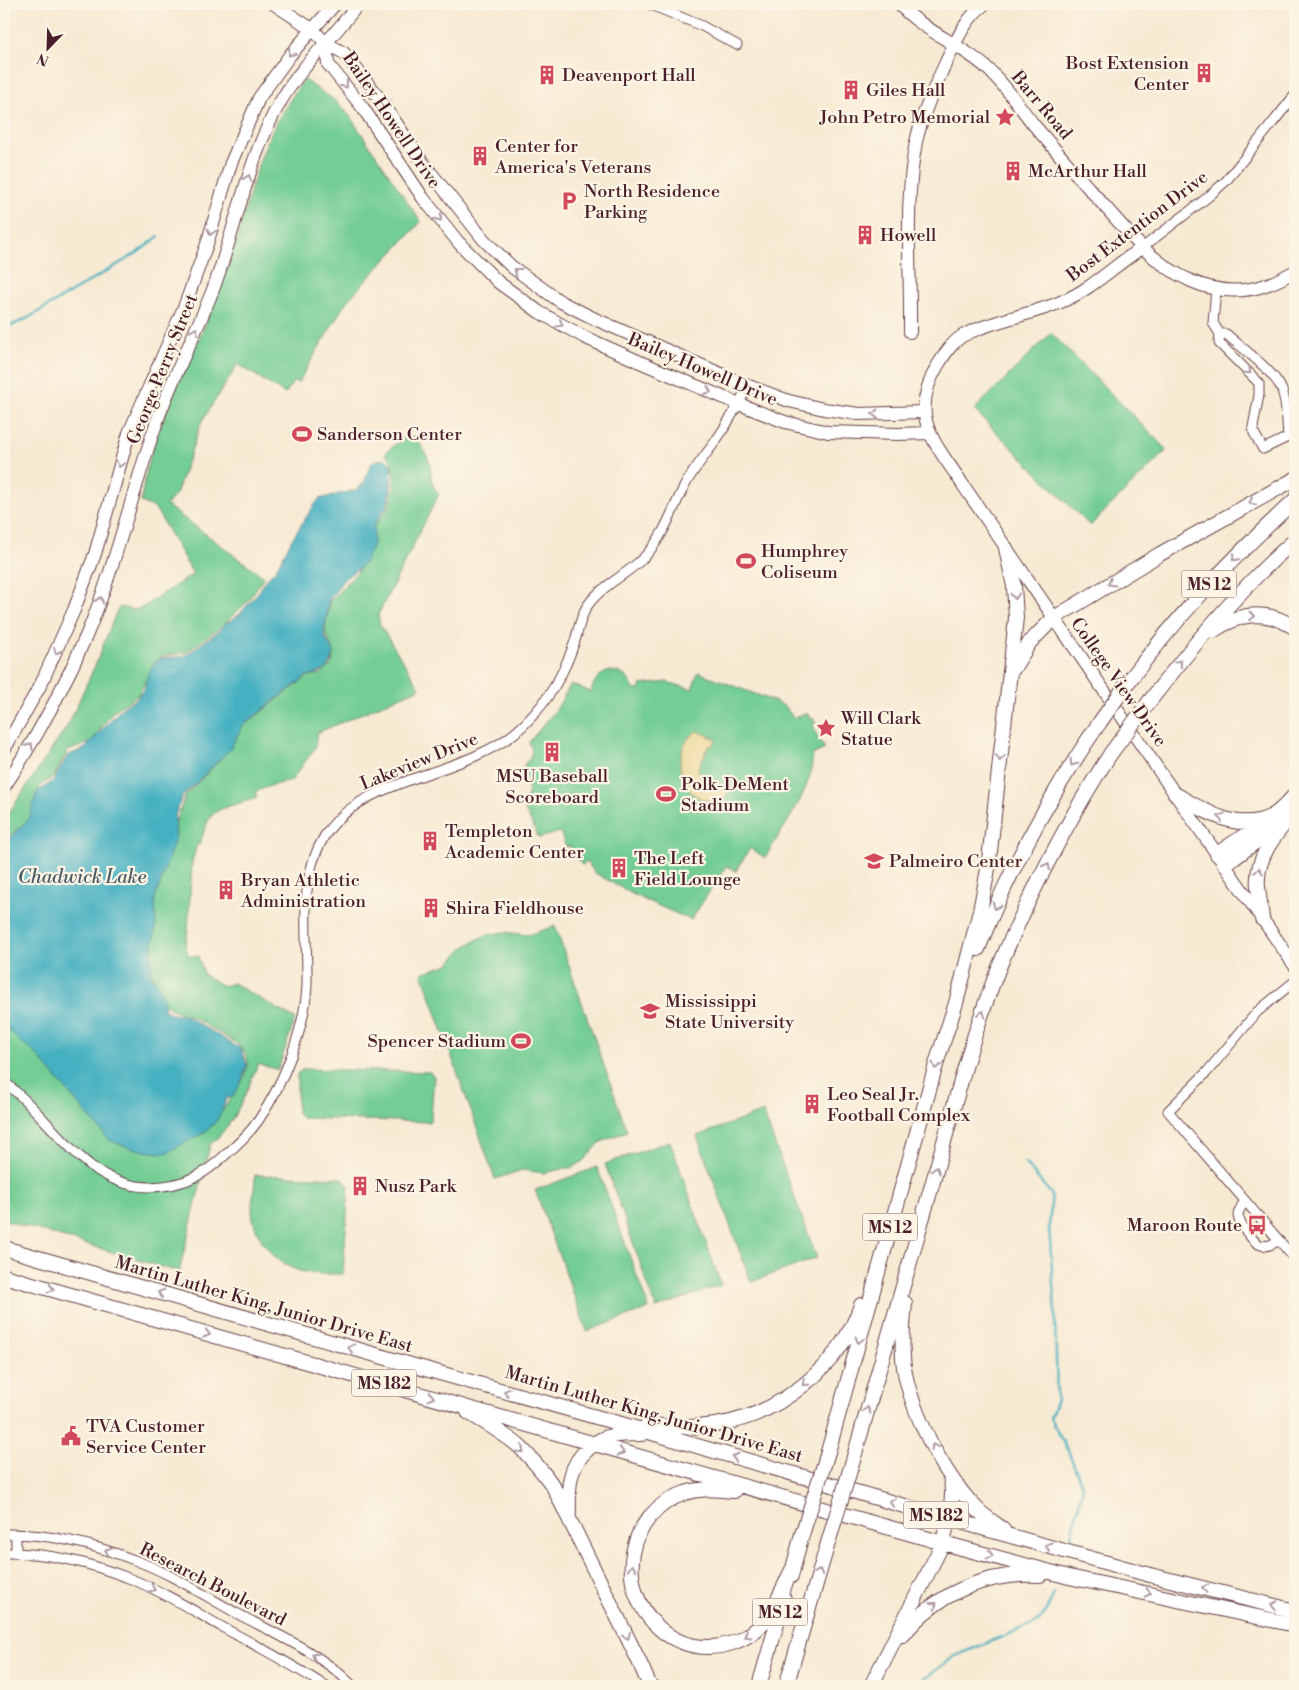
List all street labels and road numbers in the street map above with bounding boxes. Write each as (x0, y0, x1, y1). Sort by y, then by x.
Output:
street label: Bailey Howell Drive (337, 47, 446, 193)
street label: Barr Road (1005, 65, 1078, 145)
street label: Bost Extention Drive (1061, 166, 1213, 288)
street label: George Perry Street (122, 290, 203, 448)
street label: Bailey Howell Drive (624, 327, 781, 411)
road number: MS 12 (1182, 570, 1236, 598)
street label: College View Drive (1065, 613, 1172, 752)
street label: Lakeview Drive (357, 727, 482, 796)
road number: MS 12 (862, 1214, 918, 1240)
street label: Martin Luther King, Junior Drive East (112, 1251, 416, 1358)
street label: Martin Luther King, Junior Drive East (502, 1361, 806, 1468)
road number: MS 182 (352, 1370, 416, 1396)
road number: MS 182 (904, 1502, 968, 1528)
street label: Research Boulevard (136, 1538, 291, 1632)
road number: MS 12 (752, 1598, 808, 1625)

